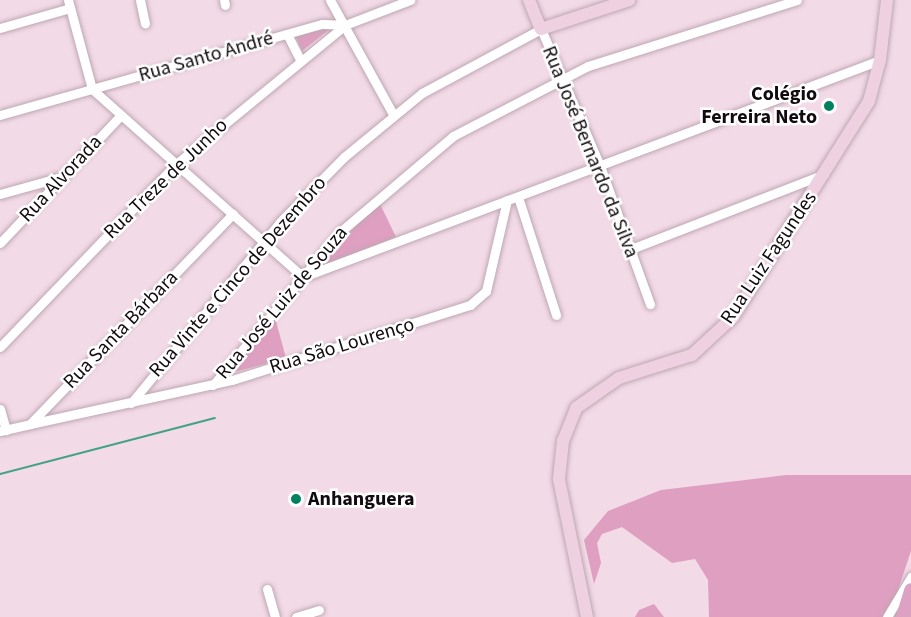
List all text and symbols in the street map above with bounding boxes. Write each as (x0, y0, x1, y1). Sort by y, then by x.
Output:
street label: Rua Santo André (136, 26, 276, 88)
street label: Rua José Bernardo da Silva (536, 43, 644, 261)
place label: Colégio Ferreira Neto (701, 83, 817, 130)
marker: Colégio Ferreira Neto (822, 99, 836, 113)
street label: Rua Treze de Junho (99, 114, 233, 244)
street label: Rua Alvorada (15, 131, 107, 227)
street label: Rua Vinte e Cinco de Dezembro (144, 172, 332, 382)
street label: Rua Luiz Fagundes (716, 187, 822, 329)
street label: Rua José Luiz de Souza (211, 222, 353, 384)
street label: Rua Santa Bárbara (59, 266, 183, 394)
street label: Rua São Lourenço (267, 313, 417, 379)
place label: Anhanguera (308, 487, 415, 511)
marker: Anhanguera (289, 492, 303, 506)

